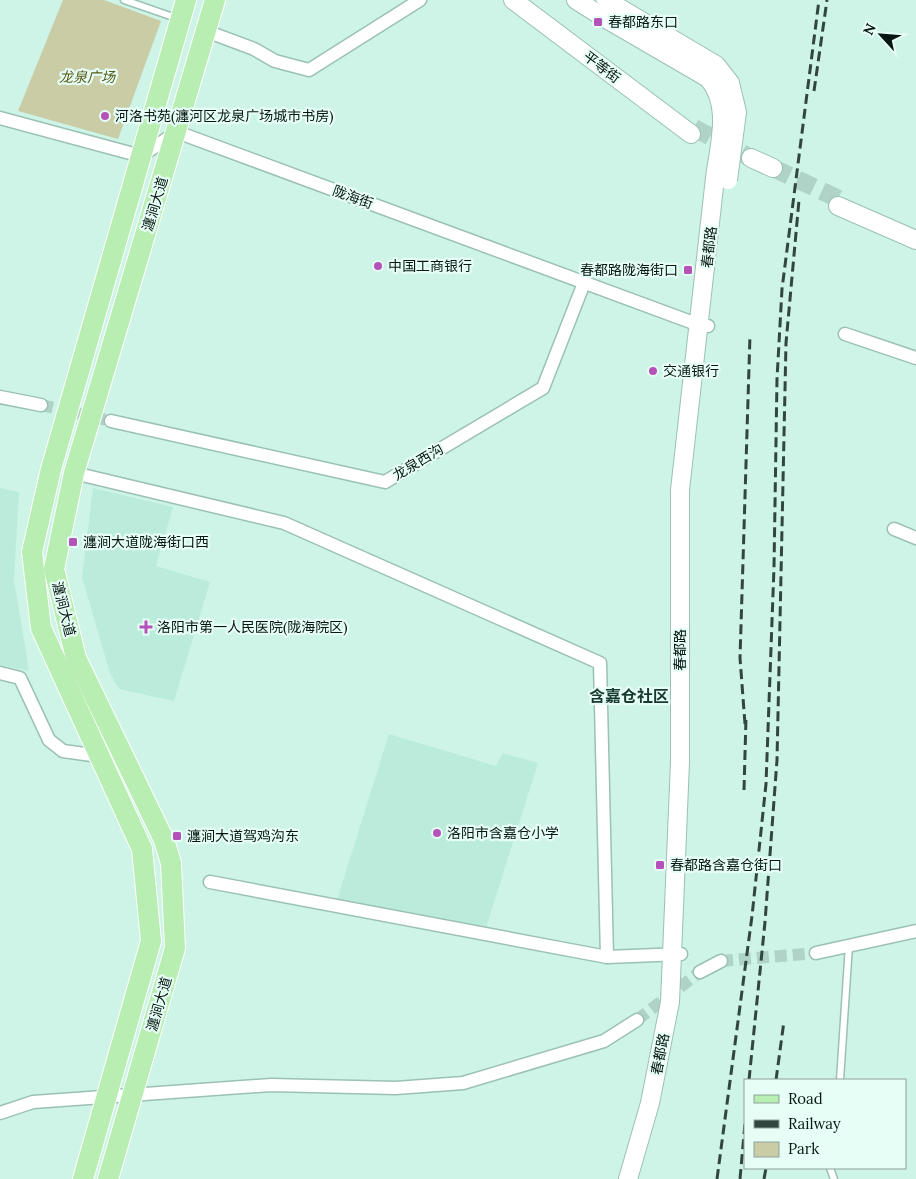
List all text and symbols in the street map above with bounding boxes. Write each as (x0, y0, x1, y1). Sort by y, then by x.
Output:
north arrow (856, 10, 906, 60)
place label: 春都路东口 (608, 13, 678, 31)
marker: 春都路东口 (592, 16, 604, 28)
text: N (859, 20, 880, 38)
street label: 平等街 (580, 47, 624, 87)
park label: 龙泉广场 (59, 68, 116, 86)
place label: 河洛书苑(瀍河区龙泉广场城市书房) (115, 107, 334, 125)
marker: 河洛书苑(瀍河区龙泉广场城市书房) (99, 110, 111, 122)
street label: 瀍涧大道 (138, 175, 172, 233)
street label: 陇海街 (330, 181, 376, 213)
street label: 春都路 (698, 225, 720, 269)
place label: 中国工商银行 (388, 257, 472, 275)
marker: 中国工商银行 (372, 260, 384, 272)
place label: 春都路陇海街口 (580, 261, 678, 279)
marker: 春都路陇海街口 (682, 264, 694, 276)
place label: 交通银行 (663, 362, 719, 380)
marker: 交通银行 (647, 365, 659, 377)
street label: 龙泉西沟 (389, 440, 447, 484)
place label: 瀍涧大道陇海街口西 (83, 533, 209, 551)
marker: 瀍涧大道陇海街口西 (67, 536, 79, 548)
street label: 瀍涧大道 (48, 580, 80, 638)
place label: 洛阳市第一人民医院(陇海院区) (157, 618, 348, 636)
marker: 洛阳市第一人民医院(陇海院区) (139, 620, 153, 634)
street label: 春都路 (671, 629, 689, 671)
district label: 含嘉仓社区 (589, 686, 669, 706)
place label: 洛阳市含嘉仓小学 (447, 824, 559, 842)
place label: 瀍涧大道驾鸡沟东 (187, 827, 299, 845)
marker: 洛阳市含嘉仓小学 (431, 827, 443, 839)
marker: 瀍涧大道驾鸡沟东 (171, 830, 183, 842)
place label: 春都路含嘉仓街口 (670, 856, 782, 874)
marker: 春都路含嘉仓街口 (654, 859, 666, 871)
street label: 瀍涧大道 (143, 975, 175, 1033)
street label: 春都路 (647, 1032, 673, 1076)
legend (744, 1079, 906, 1169)
text: Road (788, 1089, 823, 1108)
text: Railway (788, 1114, 841, 1133)
text: Park (788, 1139, 819, 1158)

